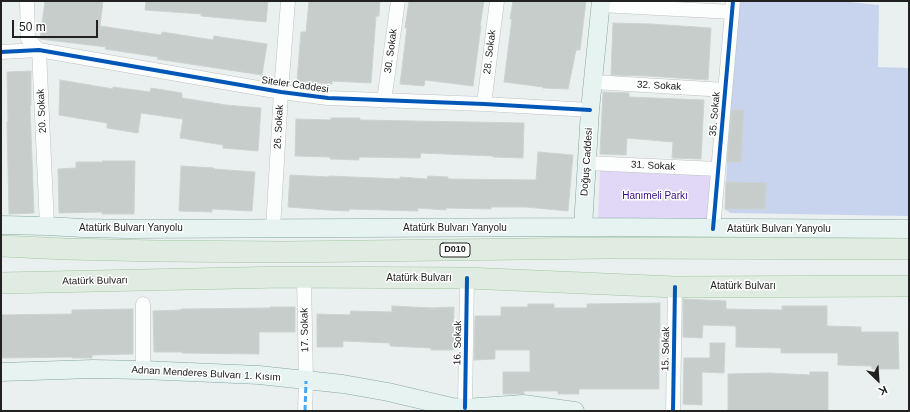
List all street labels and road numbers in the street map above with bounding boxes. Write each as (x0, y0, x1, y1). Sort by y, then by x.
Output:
street label: 30. Sokak (382, 28, 400, 74)
street label: 28. Sokak (481, 29, 499, 75)
street label: Siteler Caddesi (261, 74, 329, 96)
street label: 32. Sokak (636, 79, 682, 93)
street label: 20. Sokak (35, 88, 49, 134)
street label: 35. Sokak (707, 91, 723, 137)
street label: 26. Sokak (272, 104, 286, 150)
street label: Doğuş Caddesi (579, 127, 595, 197)
street label: 31. Sokak (630, 159, 676, 173)
street label: Atatürk Bulvarı Yanyolu (79, 222, 183, 234)
street label: Atatürk Bulvarı Yanyolu (403, 222, 507, 234)
street label: Atatürk Bulvarı Yanyolu (727, 223, 831, 235)
road number: D010 (440, 243, 470, 257)
street label: Atatürk Bulvarı (386, 272, 452, 284)
street label: Atatürk Bulvarı (62, 274, 128, 288)
street label: Atatürk Bulvarı (710, 280, 776, 292)
street label: 17. Sokak (299, 308, 311, 352)
street label: 16. Sokak (452, 321, 464, 365)
street label: 15. Sokak (660, 327, 672, 371)
street label: Adnan Menderes Bulvarı 1. Kısım (131, 364, 281, 384)

